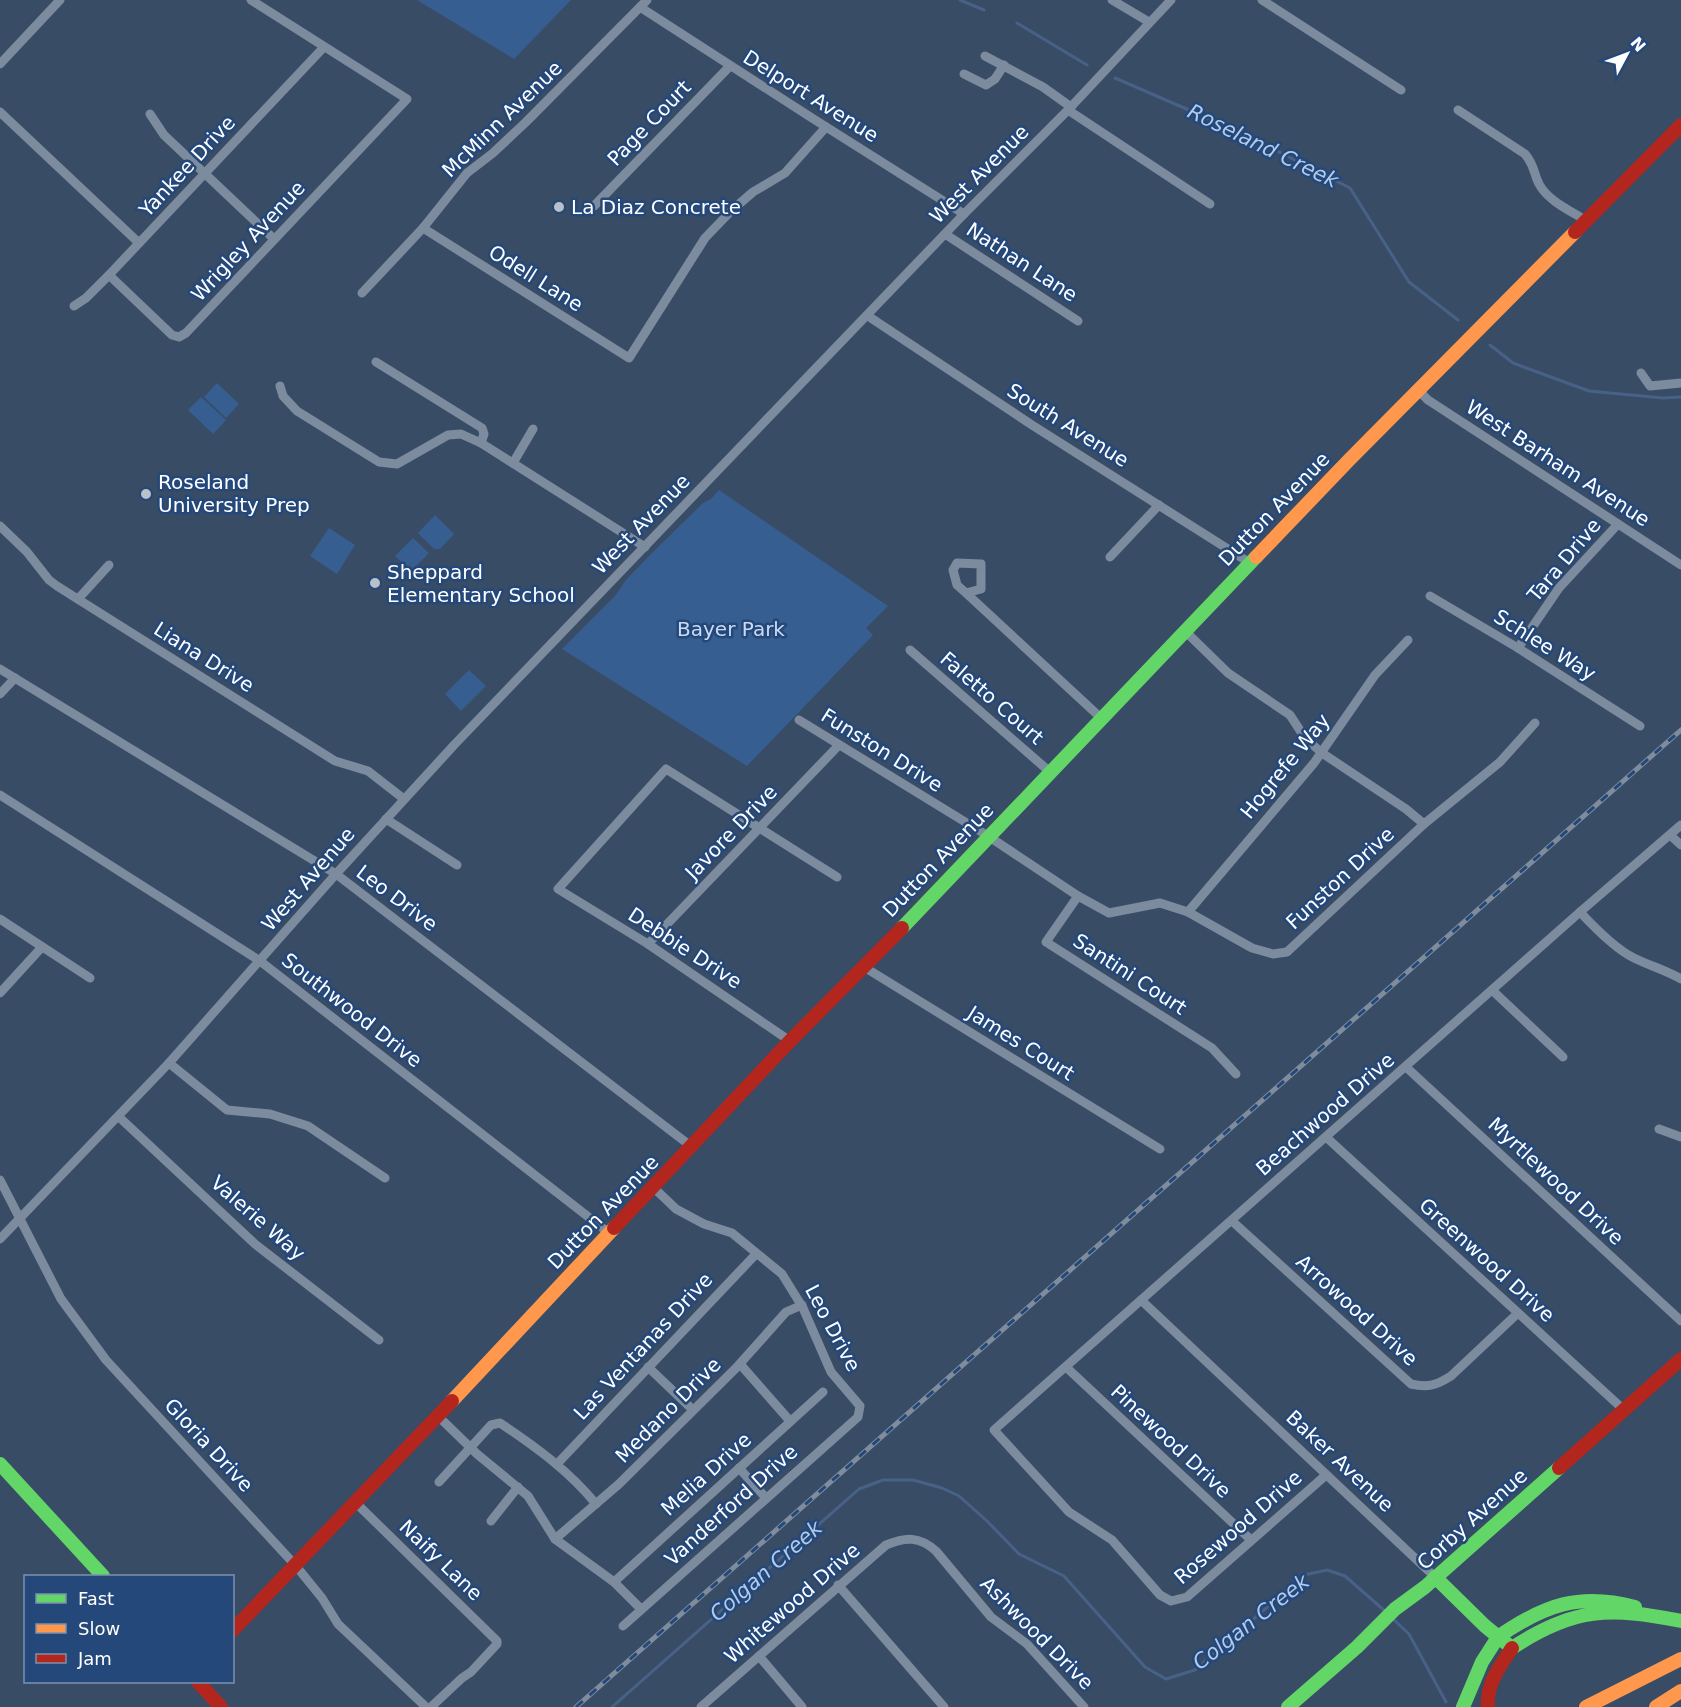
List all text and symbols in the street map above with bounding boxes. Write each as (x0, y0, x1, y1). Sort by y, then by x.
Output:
north arrow (1597, 24, 1657, 84)
text: N (1626, 33, 1650, 56)
street label: Delport Avenue (739, 45, 883, 147)
street label: McMinn Avenue (437, 56, 567, 182)
street label: Page Court (602, 75, 696, 171)
water label: Roseland Creek (1184, 99, 1343, 193)
street label: Yankee Drive (133, 110, 240, 222)
street label: West Avenue (925, 120, 1033, 228)
street label: Wrigley Avenue (186, 176, 310, 306)
place label: La Diaz Concrete (571, 195, 741, 219)
marker: La Diaz Concrete (552, 200, 566, 214)
street label: Nathan Lane (962, 217, 1082, 307)
street label: Odell Lane (484, 240, 588, 316)
street label: South Avenue (1003, 378, 1133, 472)
street label: West Barham Avenue (1462, 395, 1654, 531)
street label: Dutton Avenue (1213, 447, 1335, 571)
street label: West Avenue (587, 469, 695, 579)
place label: Roseland University Prep (158, 470, 310, 517)
marker: Roseland University Prep (139, 487, 153, 501)
street label: Tara Drive (1522, 513, 1606, 607)
place label: Sheppard Elementary School (387, 560, 575, 607)
marker: Sheppard Elementary School (368, 576, 382, 590)
street label: Schlee Way (1490, 604, 1600, 686)
street label: Liana Drive (149, 617, 259, 697)
park label: Bayer Park (677, 617, 785, 641)
street label: Faletto Court (935, 647, 1049, 749)
street label: Funston Drive (817, 703, 947, 797)
street label: Hogrefe Way (1235, 708, 1335, 823)
street label: Javore Drive (679, 780, 782, 886)
street label: Dutton Avenue (877, 798, 999, 922)
street label: West Avenue (256, 822, 360, 936)
street label: Funston Drive (1281, 822, 1399, 934)
street label: Leo Drive (352, 860, 442, 936)
street label: Debbie Drive (624, 902, 746, 994)
street label: Santini Court (1069, 928, 1191, 1020)
street label: Southwood Drive (277, 948, 427, 1072)
street label: James Court (961, 1000, 1079, 1085)
street label: Beachwood Drive (1251, 1047, 1399, 1181)
street label: Myrtlewood Drive (1483, 1112, 1629, 1250)
street label: Dutton Avenue (542, 1150, 664, 1274)
street label: Valerie Way (206, 1170, 310, 1266)
street label: Greenwood Drive (1414, 1193, 1560, 1327)
street label: Arrowood Drive (1291, 1249, 1423, 1371)
street label: Las Ventanas Drive (569, 1267, 717, 1425)
street label: Leo Drive (800, 1280, 866, 1376)
street label: Medano Drive (610, 1352, 726, 1468)
street label: Pinewood Drive (1106, 1379, 1236, 1503)
street label: Gloria Drive (160, 1393, 258, 1497)
street label: Baker Avenue (1281, 1405, 1399, 1517)
street label: Melia Drive (656, 1427, 756, 1521)
street label: Vanderford Drive (660, 1439, 802, 1571)
street label: Corby Avenue (1412, 1463, 1532, 1575)
street label: Rosewood Drive (1169, 1465, 1307, 1589)
street label: Naify Lane (395, 1515, 487, 1605)
water label: Colgan Creek (705, 1515, 828, 1626)
street label: Whitewood Drive (719, 1538, 865, 1668)
water label: Colgan Creek (1188, 1569, 1315, 1675)
street label: Ashwood Drive (975, 1571, 1099, 1695)
legend (24, 1575, 234, 1683)
text: Fast (78, 1588, 114, 1609)
text: Slow (78, 1618, 120, 1639)
text: Jam (77, 1648, 112, 1669)

